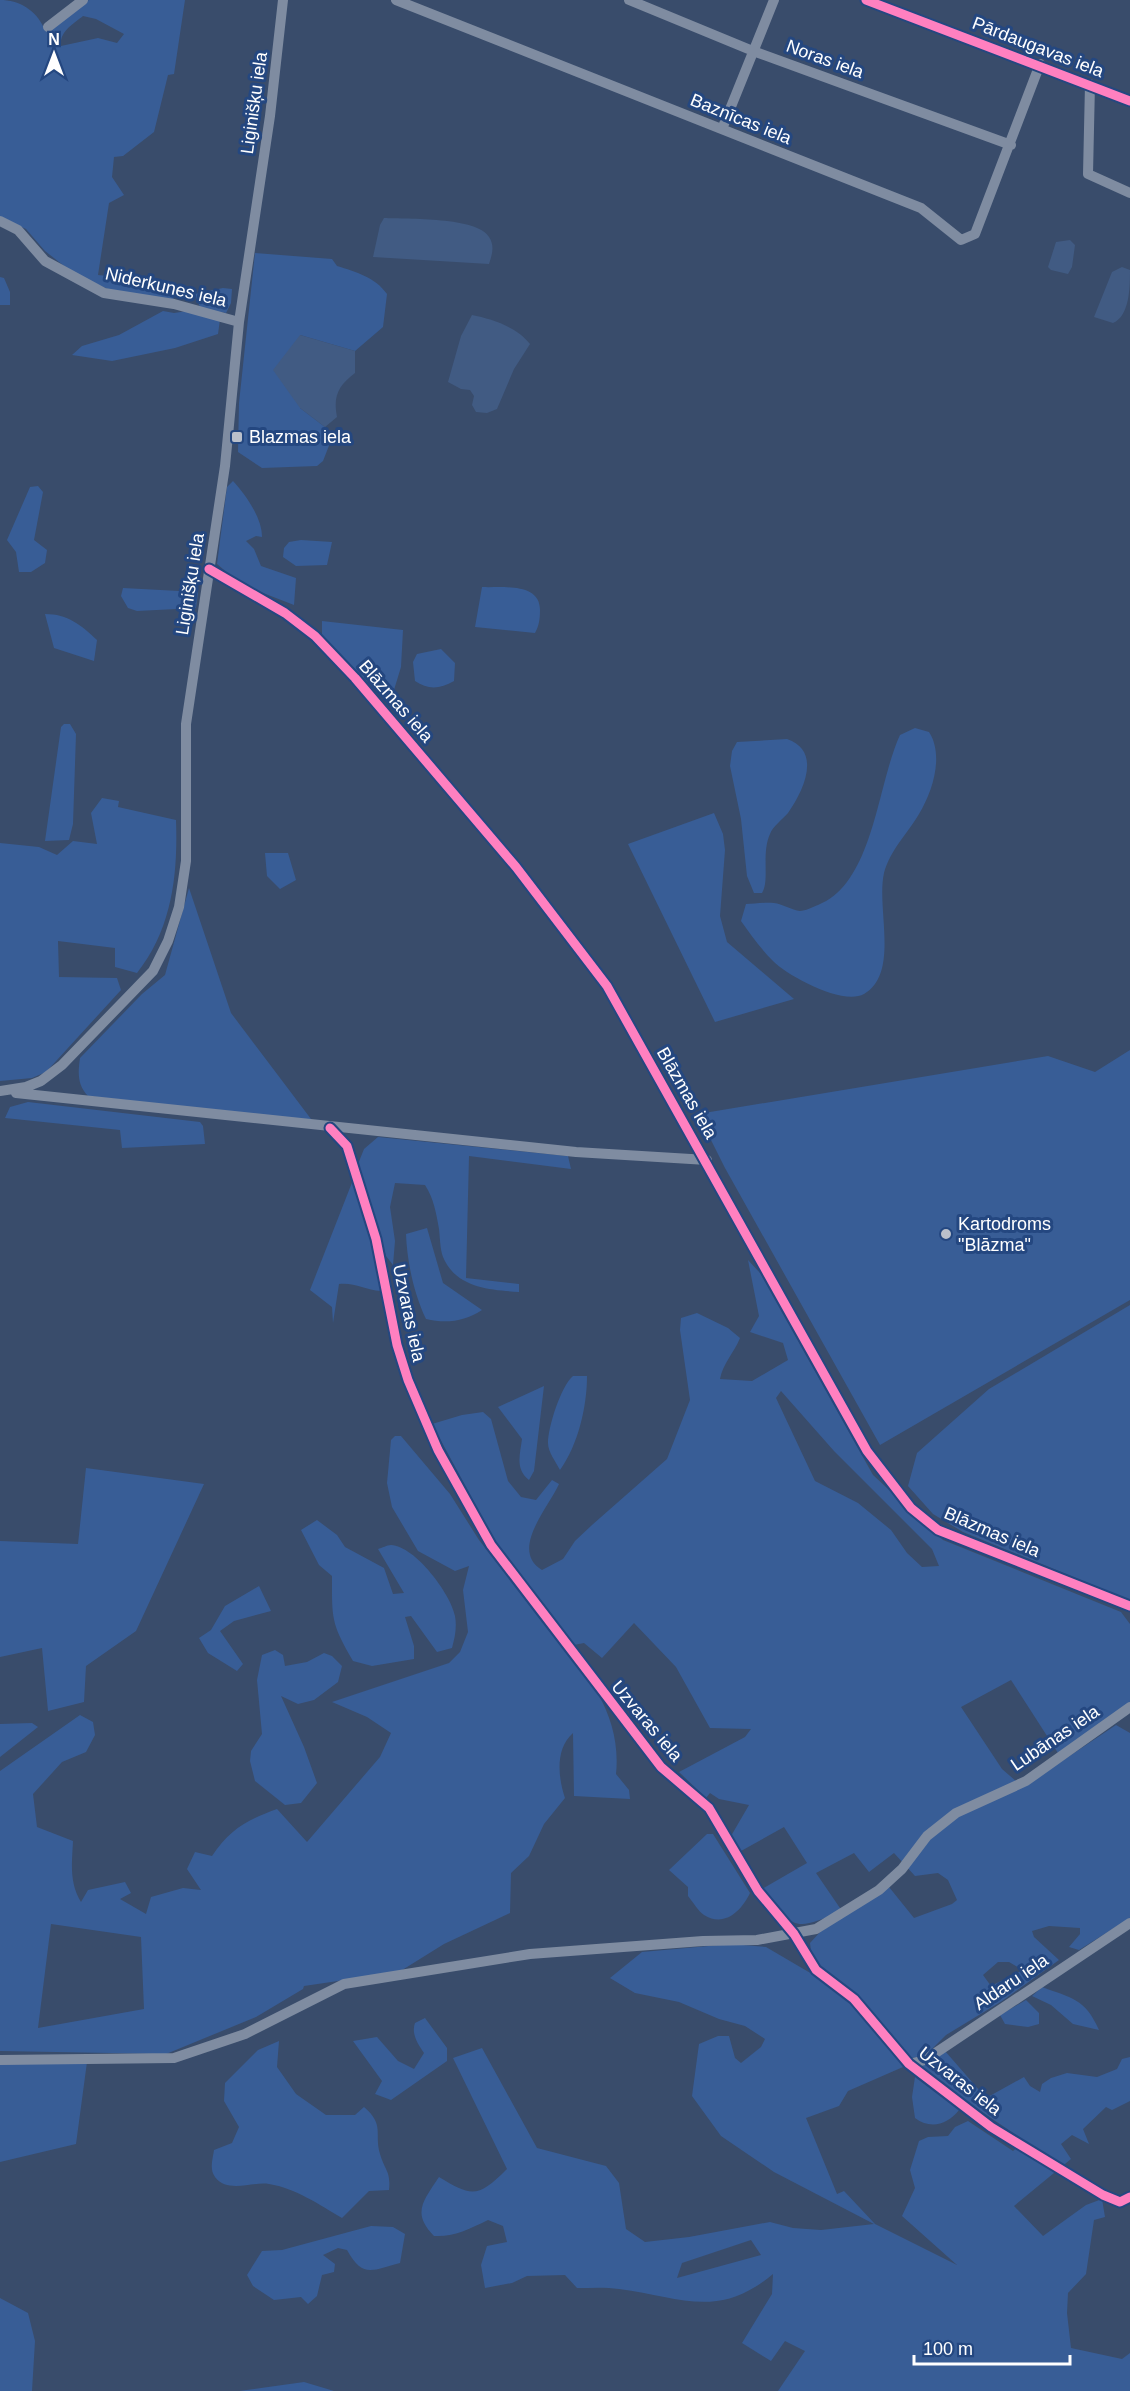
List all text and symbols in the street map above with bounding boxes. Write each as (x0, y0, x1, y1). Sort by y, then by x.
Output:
street label: Pārdaugavas iela (969, 13, 1107, 82)
north arrow (24, 24, 84, 84)
text: N (48, 31, 60, 48)
street label: Noras iela (784, 36, 867, 83)
street label: Liginišķu iela (237, 50, 271, 155)
street label: Baznīcas iela (688, 90, 795, 149)
street label: Niderkunes iela (103, 263, 230, 311)
place label: Blazmas iela (249, 427, 352, 447)
marker: Blazmas iela (230, 430, 244, 444)
street label: Liginišķu iela (172, 531, 208, 636)
street label: Blāzmas iela (355, 656, 438, 747)
street label: Blāzmas iela (653, 1044, 722, 1143)
place label: Kartodroms "Blāzma" (958, 1214, 1051, 1255)
marker: Kartodroms "Blāzma" (939, 1227, 953, 1241)
street label: Uzvaras iela (389, 1262, 429, 1364)
street label: Blāzmas iela (941, 1503, 1044, 1562)
street label: Uzvaras iela (608, 1677, 687, 1766)
street label: Lubānas iela (1007, 1701, 1104, 1775)
street label: Aldaru iela (970, 1949, 1053, 2014)
street label: Uzvaras iela (915, 2043, 1006, 2120)
scale bar (914, 2328, 1070, 2366)
text: 100 m (923, 2339, 973, 2359)

